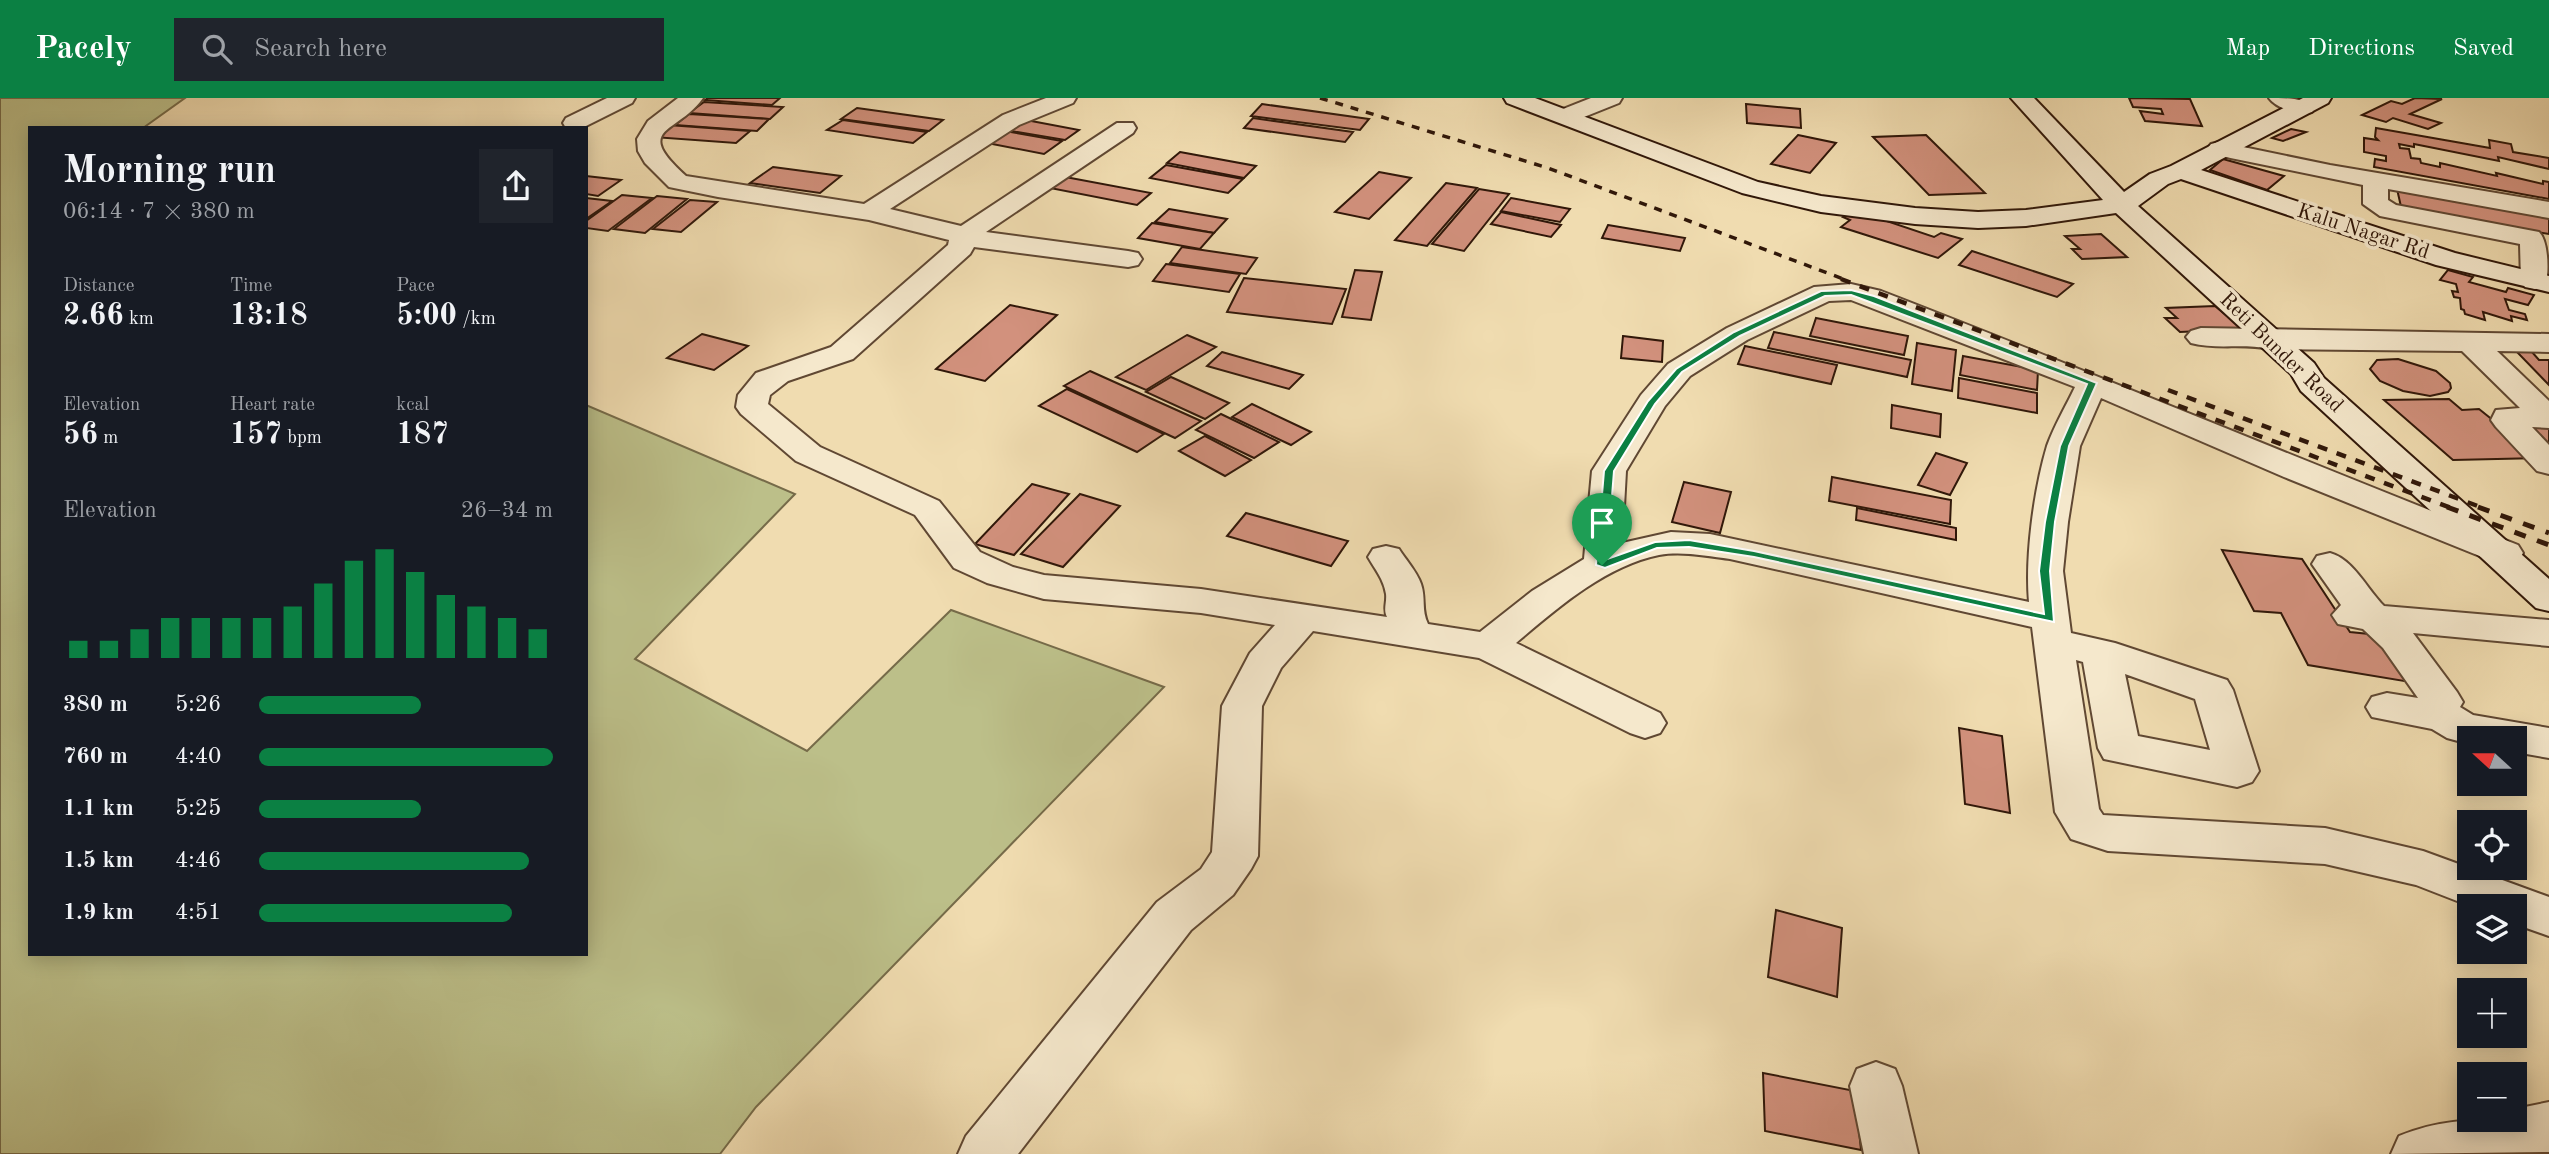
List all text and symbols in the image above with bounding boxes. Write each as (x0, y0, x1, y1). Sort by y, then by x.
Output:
search box (174, 18, 664, 81)
icon: search (198, 30, 236, 68)
text: Pacely (35, 33, 132, 66)
text: Search here (254, 36, 387, 62)
text: Map (2226, 37, 2270, 61)
text: Directions (2308, 37, 2415, 61)
text: Saved (2453, 37, 2514, 61)
button: share (479, 149, 553, 223)
text: Morning run (63, 153, 276, 191)
text: 06:14 · 7 × 380 m (63, 200, 255, 223)
street label: Kalu Nagar Rd (2294, 201, 2432, 263)
text: Distance (63, 277, 135, 296)
text: Time (230, 277, 272, 296)
text: Pace (396, 277, 435, 296)
street label: Reti Bunder Road (2215, 289, 2347, 417)
text: 2.66 (63, 301, 124, 331)
text: 13:18 (230, 301, 308, 331)
text: 5:00 (396, 301, 457, 331)
text: km (124, 310, 154, 329)
text: /km (457, 310, 496, 329)
text: Elevation (63, 396, 140, 415)
text: Heart rate (230, 396, 315, 415)
text: kcal (396, 396, 429, 415)
text: 56 (63, 420, 98, 450)
text: 157 (230, 420, 282, 450)
text: 187 (396, 420, 449, 450)
text: m (98, 429, 118, 448)
text: bpm (282, 429, 322, 448)
pin (1572, 493, 1632, 565)
text: Elevation (63, 499, 157, 522)
text: 26–34 m (461, 499, 553, 522)
icon: arrive (1583, 504, 1621, 542)
text: 380 m (63, 693, 128, 716)
text: 5:26 (175, 693, 221, 716)
north arrow (2457, 726, 2527, 796)
map controls (2457, 726, 2527, 1132)
text: 760 m (63, 745, 128, 768)
text: 4:40 (175, 745, 221, 768)
text: 1.1 km (63, 797, 134, 820)
text: 5:25 (175, 797, 221, 820)
button: locate (2457, 810, 2527, 880)
text: 1.5 km (63, 849, 134, 872)
text: 4:46 (175, 849, 221, 872)
button: layers (2457, 894, 2527, 964)
text: 1.9 km (63, 901, 134, 924)
text: 4:51 (175, 901, 221, 924)
button: + (2457, 978, 2527, 1048)
button: − (2457, 1062, 2527, 1132)

